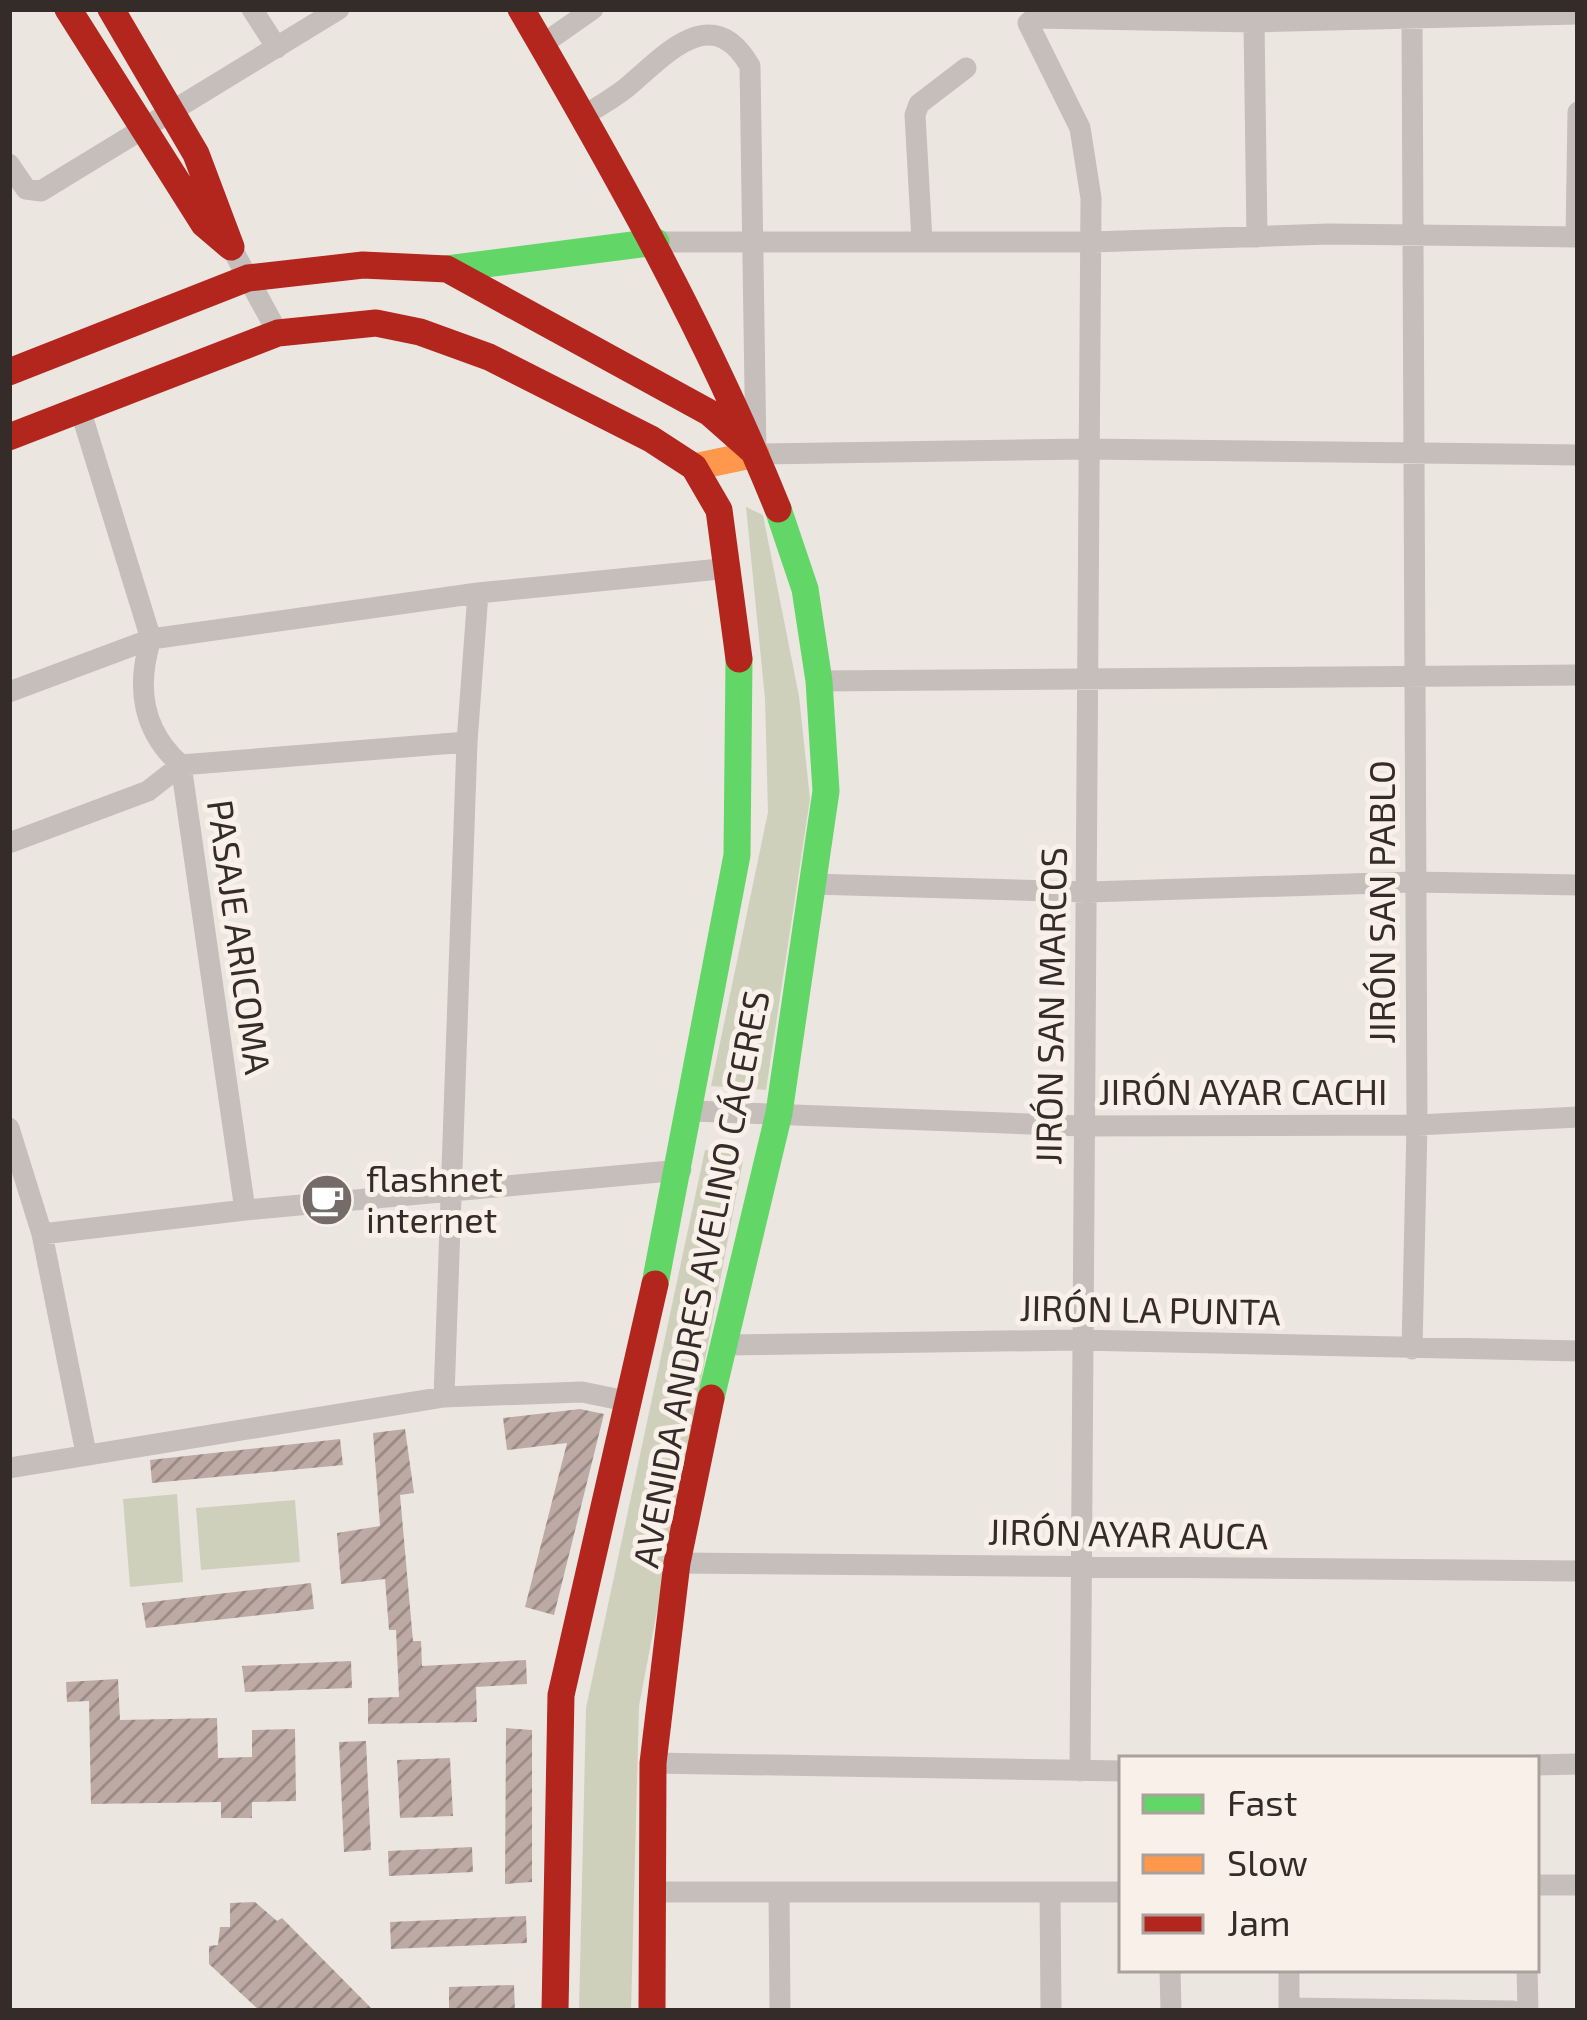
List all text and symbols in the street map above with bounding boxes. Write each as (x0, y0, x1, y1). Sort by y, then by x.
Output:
street label: JIRÓN SAN PABLO (1359, 760, 1402, 1044)
street label: PASAJE ARICOMA (200, 797, 281, 1077)
street label: JIRÓN SAN MARCOS (1025, 847, 1074, 1165)
street label: AVENIDA ANDRES AVELINO CÁCERES (622, 987, 777, 1571)
street label: JIRÓN AYAR CACHI (1099, 1069, 1387, 1112)
place label: flashnet internet (366, 1156, 503, 1240)
cafe icon: flashnet internet (299, 1172, 355, 1228)
street label: JIRÓN LA PUNTA (1019, 1285, 1282, 1332)
street label: JIRÓN AYAR AUCA (987, 1509, 1269, 1556)
legend (1119, 1756, 1539, 1972)
text: Fast (1227, 1780, 1297, 1823)
text: Slow (1227, 1840, 1308, 1883)
text: Jam (1227, 1900, 1291, 1943)

